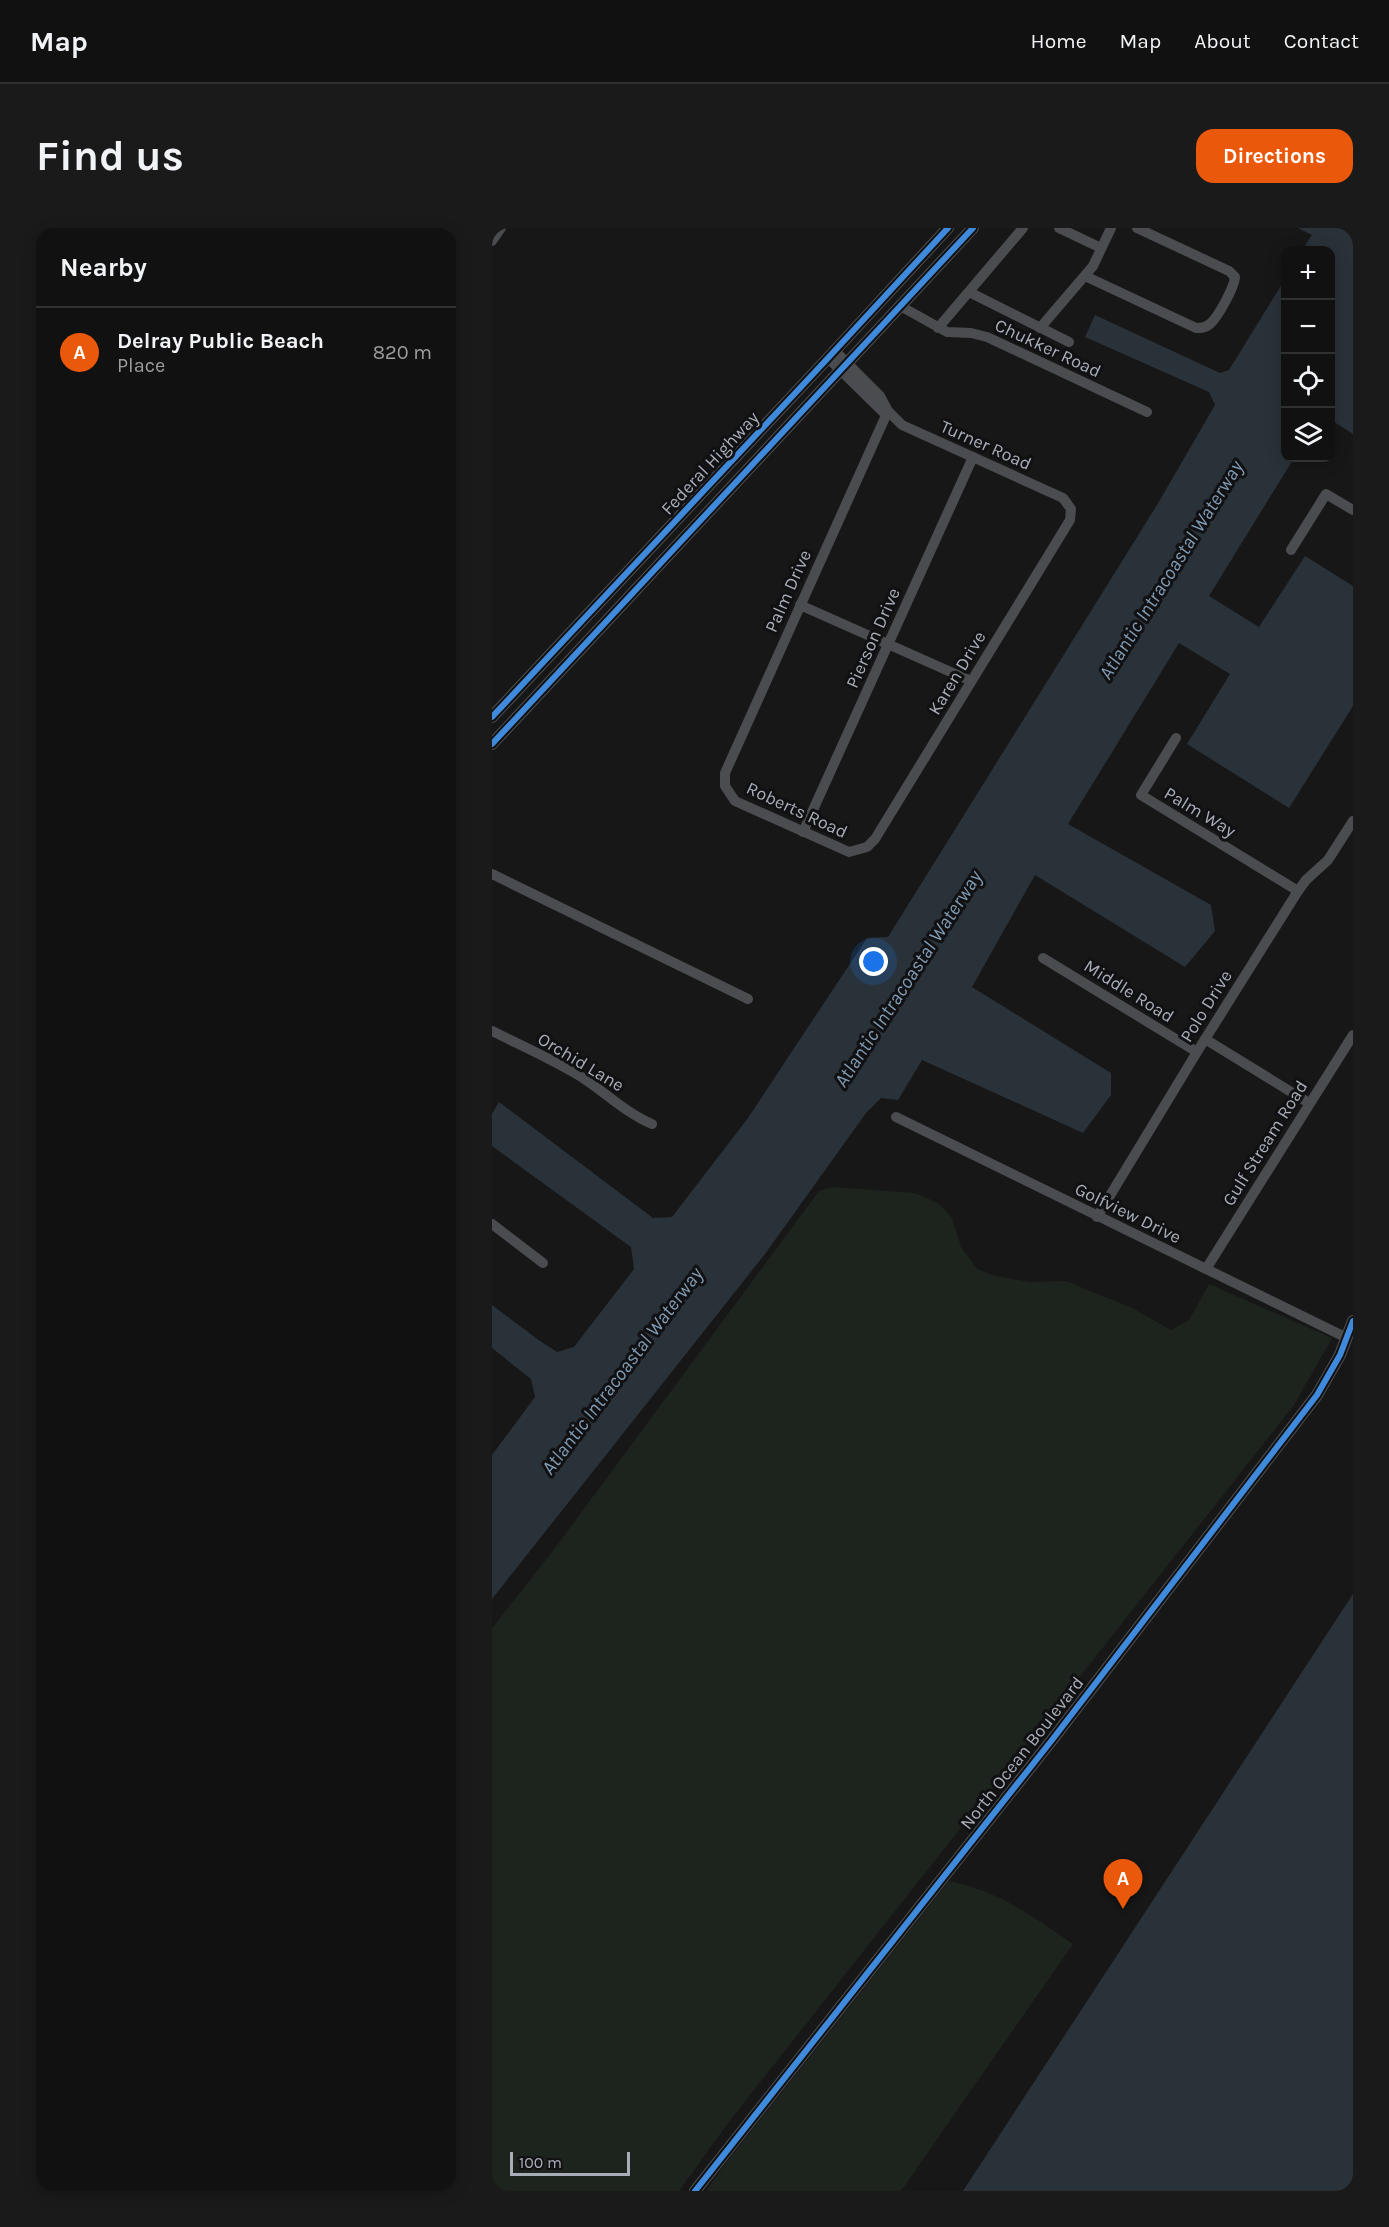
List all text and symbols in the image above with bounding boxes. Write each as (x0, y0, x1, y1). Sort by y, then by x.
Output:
text: Map (30, 25, 88, 58)
text: Home (1031, 29, 1087, 53)
text: Map (1120, 29, 1161, 53)
text: About (1194, 29, 1251, 53)
text: Contact (1284, 29, 1359, 53)
button: Directions (1196, 129, 1353, 183)
text: Find us (36, 131, 184, 181)
map controls (1281, 246, 1335, 462)
button: + (1281, 246, 1335, 300)
text: Nearby (60, 252, 147, 283)
button: − (1281, 300, 1335, 354)
street label: Chukker Road (991, 314, 1105, 382)
text: Delray Public Beach (117, 328, 324, 354)
text: A (73, 341, 86, 364)
text: 820 m (373, 341, 432, 364)
text: Place (117, 354, 165, 377)
button: locate (1281, 354, 1335, 408)
street label: Federal Highway (656, 406, 764, 519)
button: layers (1281, 408, 1335, 462)
street label: Turner Road (937, 415, 1035, 475)
water label: Atlantic Intracoastal Waterway (1094, 455, 1249, 684)
street label: Palm Drive (760, 546, 816, 636)
street label: Pierson Drive (841, 584, 905, 692)
street label: Karen Drive (923, 627, 991, 719)
street label: Roberts Road (743, 777, 851, 843)
street label: Palm Way (1160, 782, 1240, 842)
water label: Atlantic Intracoastal Waterway (829, 865, 987, 1092)
your location (859, 947, 888, 976)
street label: Middle Road (1080, 955, 1178, 1027)
street label: Polo Drive (1175, 966, 1237, 1046)
street label: Orchid Lane (534, 1028, 628, 1096)
street label: Gulf Stream Road (1218, 1076, 1312, 1210)
street label: Golfview Drive (1071, 1178, 1185, 1248)
water label: Atlantic Intracoastal Waterway (537, 1262, 708, 1479)
street label: North Ocean Boulevard (955, 1672, 1089, 1834)
pin: A (1104, 1860, 1142, 1909)
scale bar (510, 2149, 630, 2176)
text: 100 m (519, 2153, 562, 2172)

